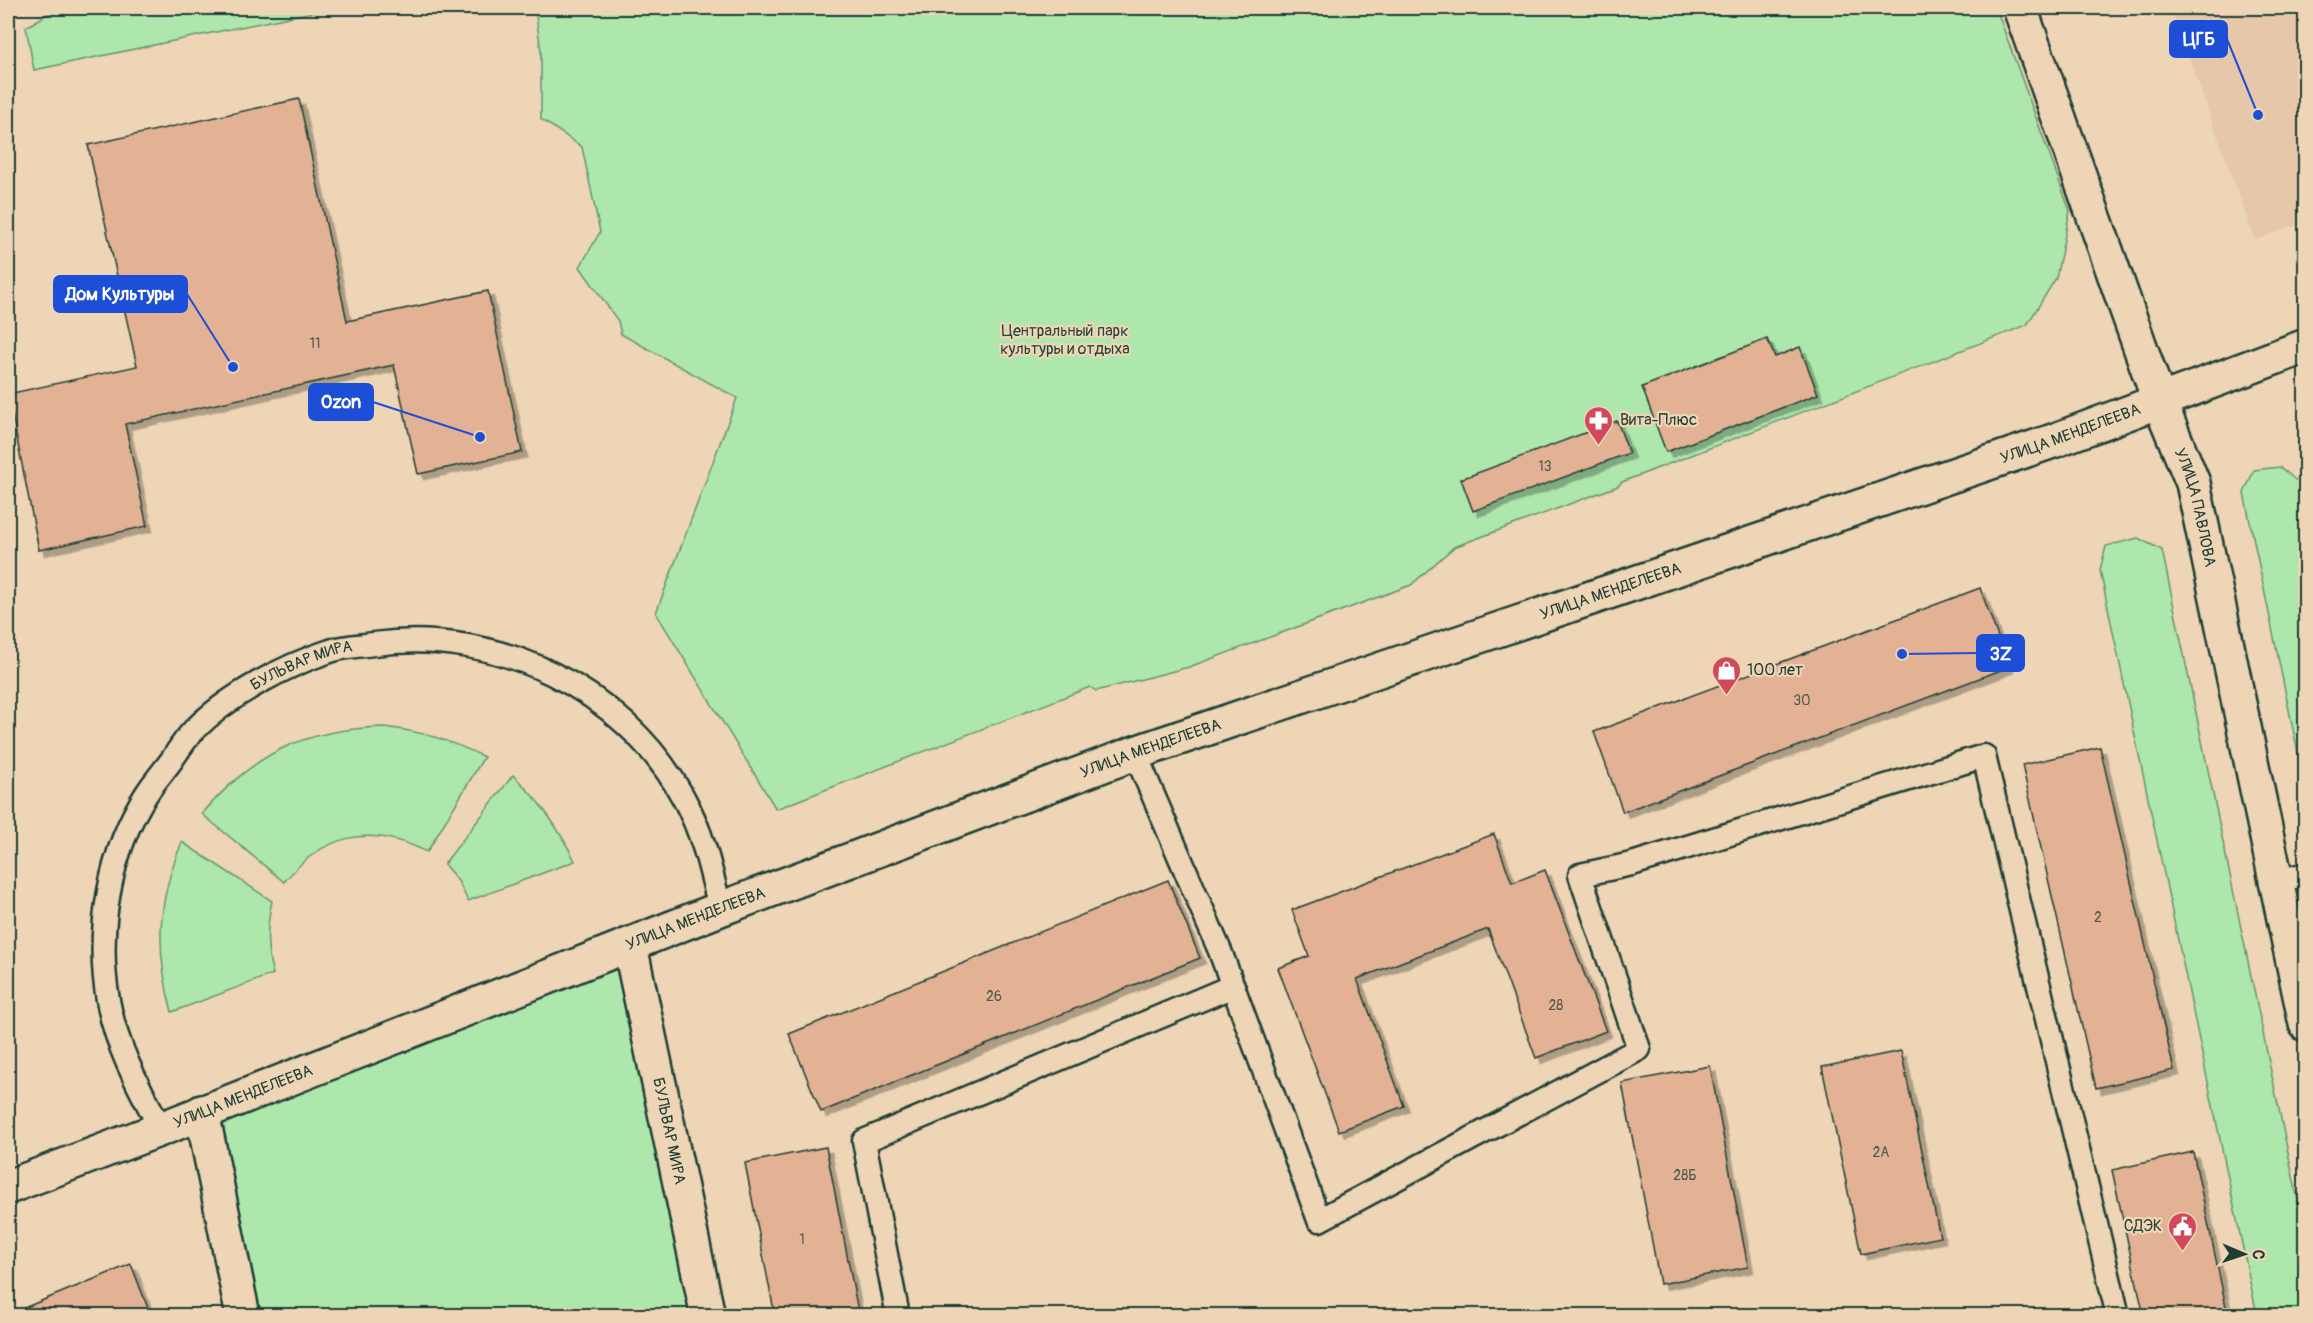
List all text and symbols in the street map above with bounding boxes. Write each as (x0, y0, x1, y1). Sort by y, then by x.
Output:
callout: ЦГБ (2170, 21, 2227, 57)
text: ЦГБ (2183, 28, 2215, 51)
callout: Дом Культуры (54, 276, 187, 312)
text: Дом Культуры (65, 283, 174, 306)
park label: Центральный парк культуры и отдыха (1000, 321, 1130, 359)
house number: 11 (310, 335, 320, 352)
callout: Ozon (309, 384, 373, 420)
text: Ozon (321, 391, 361, 414)
street label: УЛИЦА МЕНДЕЛЕЕВА (1998, 399, 2143, 468)
pharmacy icon: Вита-Плюс (1583, 404, 1615, 446)
place label: Вита-Плюс (1620, 410, 1697, 430)
street label: УЛИЦА ПАВЛОВА (2170, 445, 2220, 569)
house number: 13 (1538, 458, 1552, 475)
street label: УЛИЦА МЕНДЕЛЕЕВА (1537, 558, 1684, 625)
callout: 3Z (1977, 635, 2024, 671)
street label: БУЛЬВАР МИРА (247, 636, 354, 695)
text: 3Z (1990, 643, 2013, 666)
shop icon: 100 лет (1710, 654, 1742, 696)
place label: 100 лет (1747, 660, 1803, 680)
house number: 30 (1793, 692, 1811, 709)
street label: УЛИЦА МЕНДЕЛЕЕВА (1078, 715, 1224, 783)
street label: УЛИЦА МЕНДЕЛЕЕВА (623, 883, 768, 955)
house number: 2 (2094, 909, 2102, 926)
house number: 26 (986, 988, 1002, 1005)
house number: 28 (1549, 997, 1563, 1014)
street label: УЛИЦА МЕНДЕЛЕЕВА (171, 1060, 316, 1133)
street label: БУЛЬВАР МИРА (648, 1076, 690, 1186)
house number: 2А (1873, 1144, 1889, 1161)
house number: 28Б (1673, 1167, 1697, 1184)
public building icon: СДЭК (2167, 1210, 2199, 1252)
place label: СДЭК (2124, 1216, 2162, 1236)
north arrow (2214, 1224, 2274, 1284)
house number: 1 (799, 1231, 805, 1248)
text: С (2248, 1249, 2268, 1260)

